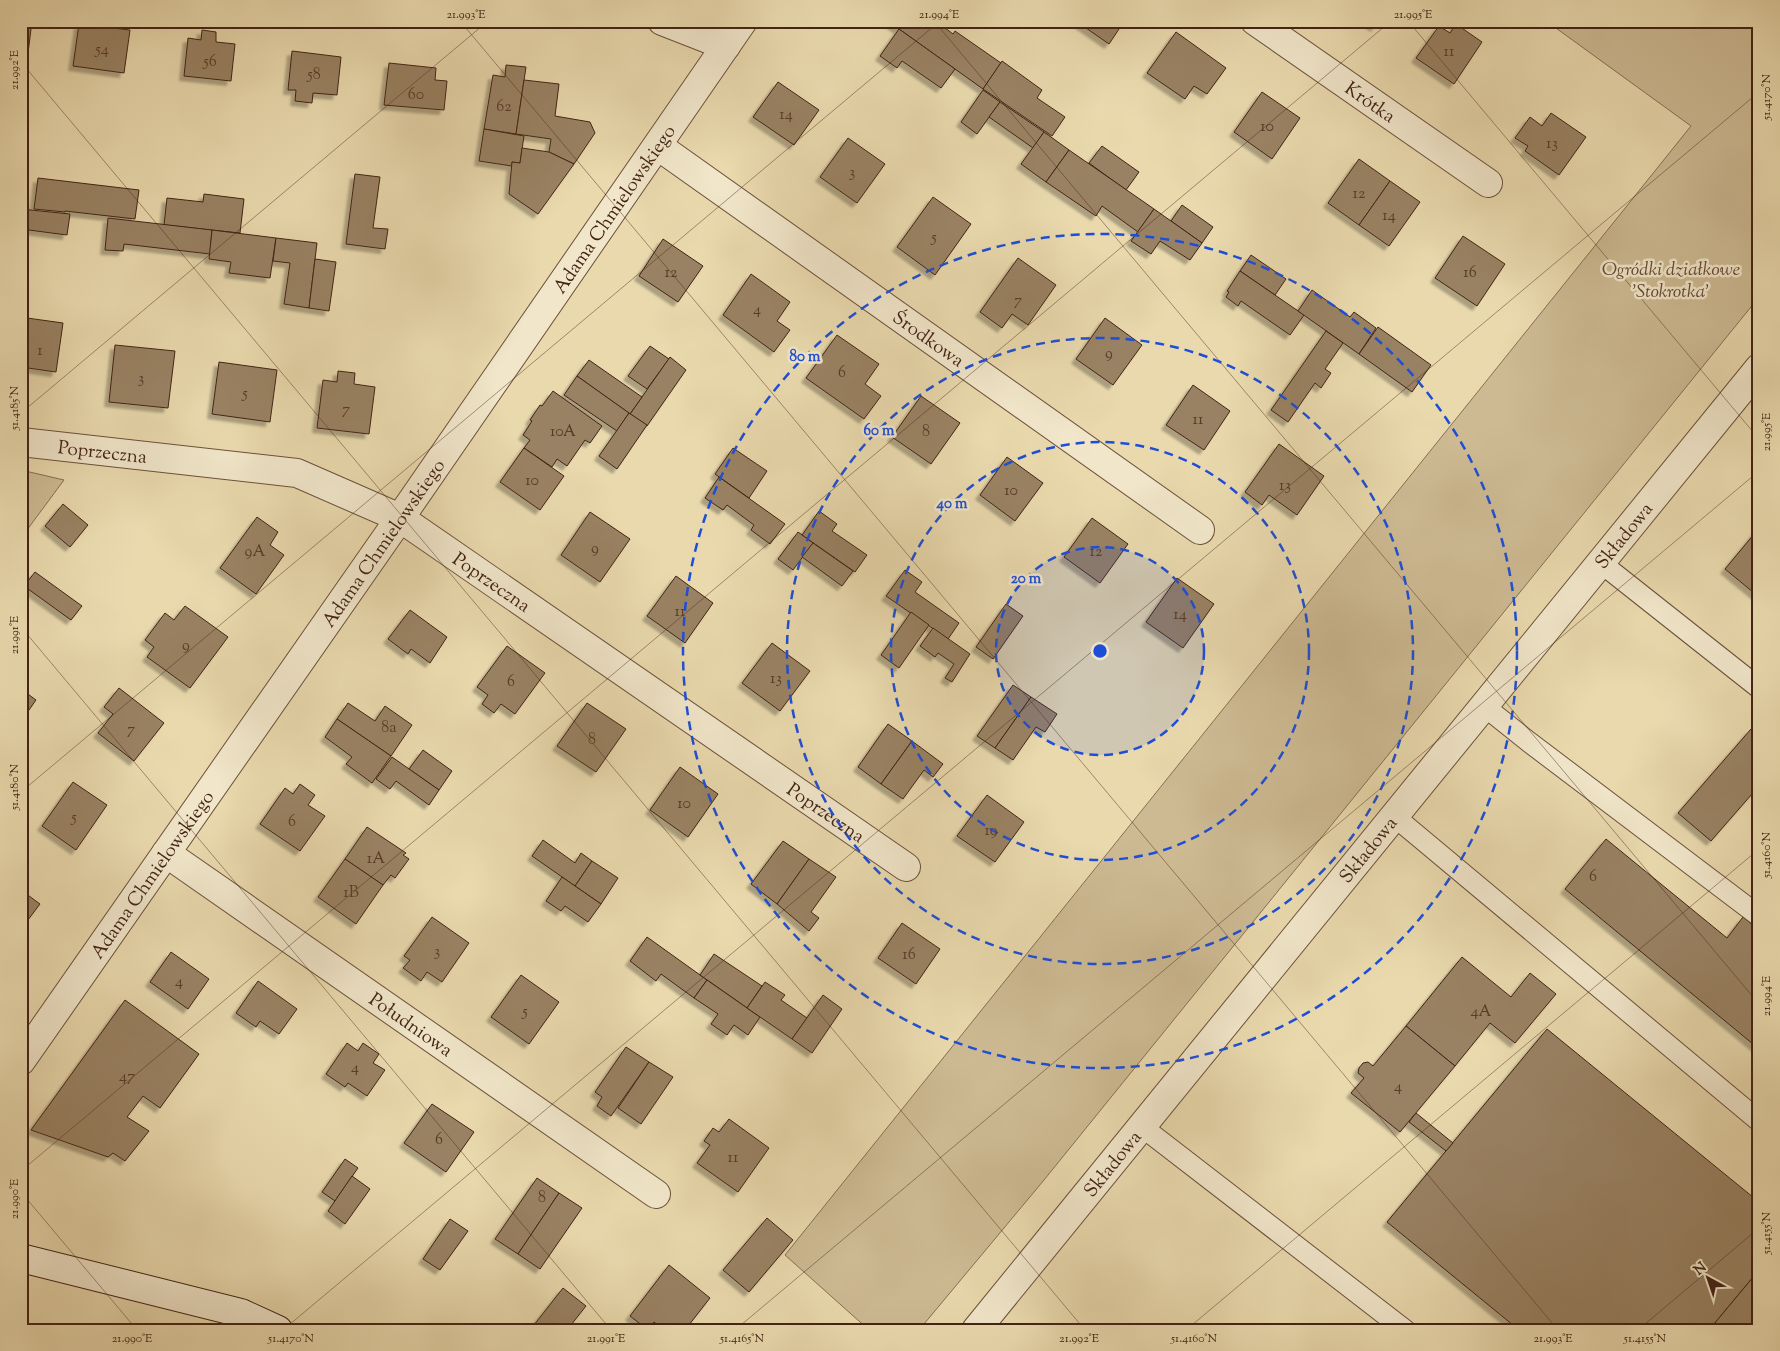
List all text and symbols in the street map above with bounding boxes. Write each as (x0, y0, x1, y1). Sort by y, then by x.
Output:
text: 21.993°E (446, 6, 486, 24)
text: 21.994°E (919, 6, 960, 24)
text: 21.995°E (1394, 6, 1433, 24)
house number: 54 (94, 39, 109, 62)
house number: 11 (1444, 41, 1455, 64)
text: 21.992°E (6, 49, 24, 90)
house number: 56 (202, 51, 217, 74)
house number: 58 (306, 64, 321, 87)
text: 51.4170°N (1758, 74, 1776, 121)
street label: Krótka (1338, 76, 1400, 131)
house number: 60 (408, 84, 424, 107)
house number: 62 (496, 96, 512, 119)
house number: 14 (779, 104, 793, 127)
house number: 10 (1260, 116, 1274, 139)
street label: Adama Chmielowskiego (548, 120, 683, 300)
house number: 13 (1546, 133, 1558, 156)
house number: 3 (849, 162, 855, 185)
house number: 12 (1353, 183, 1366, 206)
house number: 14 (1382, 205, 1396, 228)
house number: 5 (930, 227, 937, 250)
park label: Ogródki działkowe 'Stokrotka' (1602, 257, 1740, 306)
house number: 12 (665, 262, 678, 285)
house number: 16 (1463, 262, 1477, 285)
house number: 7 (1014, 290, 1022, 313)
house number: 4 (753, 299, 761, 322)
street label: Środkowa (886, 305, 969, 375)
house number: 1 (37, 340, 43, 363)
house number: 9 (1105, 343, 1113, 366)
text: 80 m (789, 347, 821, 368)
house number: 6 (838, 362, 846, 385)
house number: 3 (138, 368, 144, 391)
house number: 5 (241, 383, 248, 406)
text: 51.4185°N (6, 386, 24, 431)
house number: 7 (342, 399, 350, 422)
house number: 11 (1193, 409, 1204, 432)
text: 21.995°E (1758, 412, 1776, 451)
house number: 10A (550, 421, 576, 444)
text: 60 m (864, 421, 895, 442)
house number: 8 (922, 421, 930, 444)
street label: Poprzeczna (56, 435, 148, 472)
street label: Adama Chmielowskiego (317, 454, 453, 634)
house number: 10 (525, 470, 539, 493)
house number: 13 (1279, 475, 1291, 498)
house number: 10 (1004, 480, 1018, 503)
text: 40 m (936, 494, 968, 515)
street label: Składowa (1590, 497, 1661, 576)
house number: 9 (591, 538, 599, 561)
house number: 9A (245, 541, 265, 564)
house number: 12 (1090, 541, 1103, 564)
street label: Poprzeczna (446, 547, 535, 620)
text: 20 m (1011, 569, 1042, 590)
house number: 11 (675, 601, 686, 624)
house number: 14 (1173, 604, 1187, 627)
text: 21.991°E (6, 615, 24, 654)
house number: 9 (182, 635, 190, 658)
centre of rings (1091, 642, 1109, 660)
house number: 13 (770, 668, 782, 691)
house number: 6 (507, 671, 515, 694)
house number: 8a (381, 717, 397, 740)
house number: 7 (127, 719, 135, 742)
house number: 8 (588, 729, 596, 752)
text: 51.4180°N (6, 764, 24, 811)
street label: Poprzeczna (780, 778, 870, 851)
street label: Adama Chmielowskiego (85, 786, 222, 965)
house number: 10 (677, 793, 691, 816)
house number: 5 (70, 807, 77, 830)
house number: 6 (288, 811, 296, 834)
street label: Składowa (1334, 811, 1405, 890)
house number: 19 (984, 820, 998, 843)
text: 51.4160°N (1758, 832, 1776, 879)
house number: 1A (367, 848, 385, 871)
house number: 6 (1589, 866, 1597, 889)
house number: 1B (343, 882, 359, 905)
house number: 3 (434, 941, 440, 964)
house number: 16 (902, 944, 916, 967)
house number: 4 (175, 971, 183, 994)
text: 21.994°E (1758, 975, 1776, 1016)
street label: Południowa (363, 987, 458, 1065)
house number: 5 (521, 1001, 528, 1024)
house number: 4A (1470, 1001, 1492, 1024)
house number: 4 (351, 1057, 359, 1080)
house number: 47 (119, 1066, 135, 1089)
house number: 4 (1394, 1076, 1402, 1099)
street label: Składowa (1078, 1125, 1149, 1204)
house number: 6 (435, 1129, 443, 1152)
house number: 11 (728, 1147, 739, 1170)
text: 21.990°E (6, 1178, 24, 1219)
house number: 8 (538, 1187, 546, 1210)
text: 51.4155°N (1758, 1211, 1776, 1255)
north arrow (1682, 1254, 1732, 1304)
text: N (1690, 1258, 1712, 1281)
text: 21.990°E (112, 1330, 153, 1348)
text: 51.4170°N (267, 1330, 314, 1348)
text: 21.991°E (587, 1330, 626, 1348)
text: 51.4165°N (719, 1330, 764, 1348)
text: 21.992°E (1059, 1330, 1100, 1348)
text: 51.4160°N (1170, 1330, 1217, 1348)
text: 21.993°E (1533, 1330, 1573, 1348)
text: 51.4155°N (1623, 1330, 1667, 1348)

